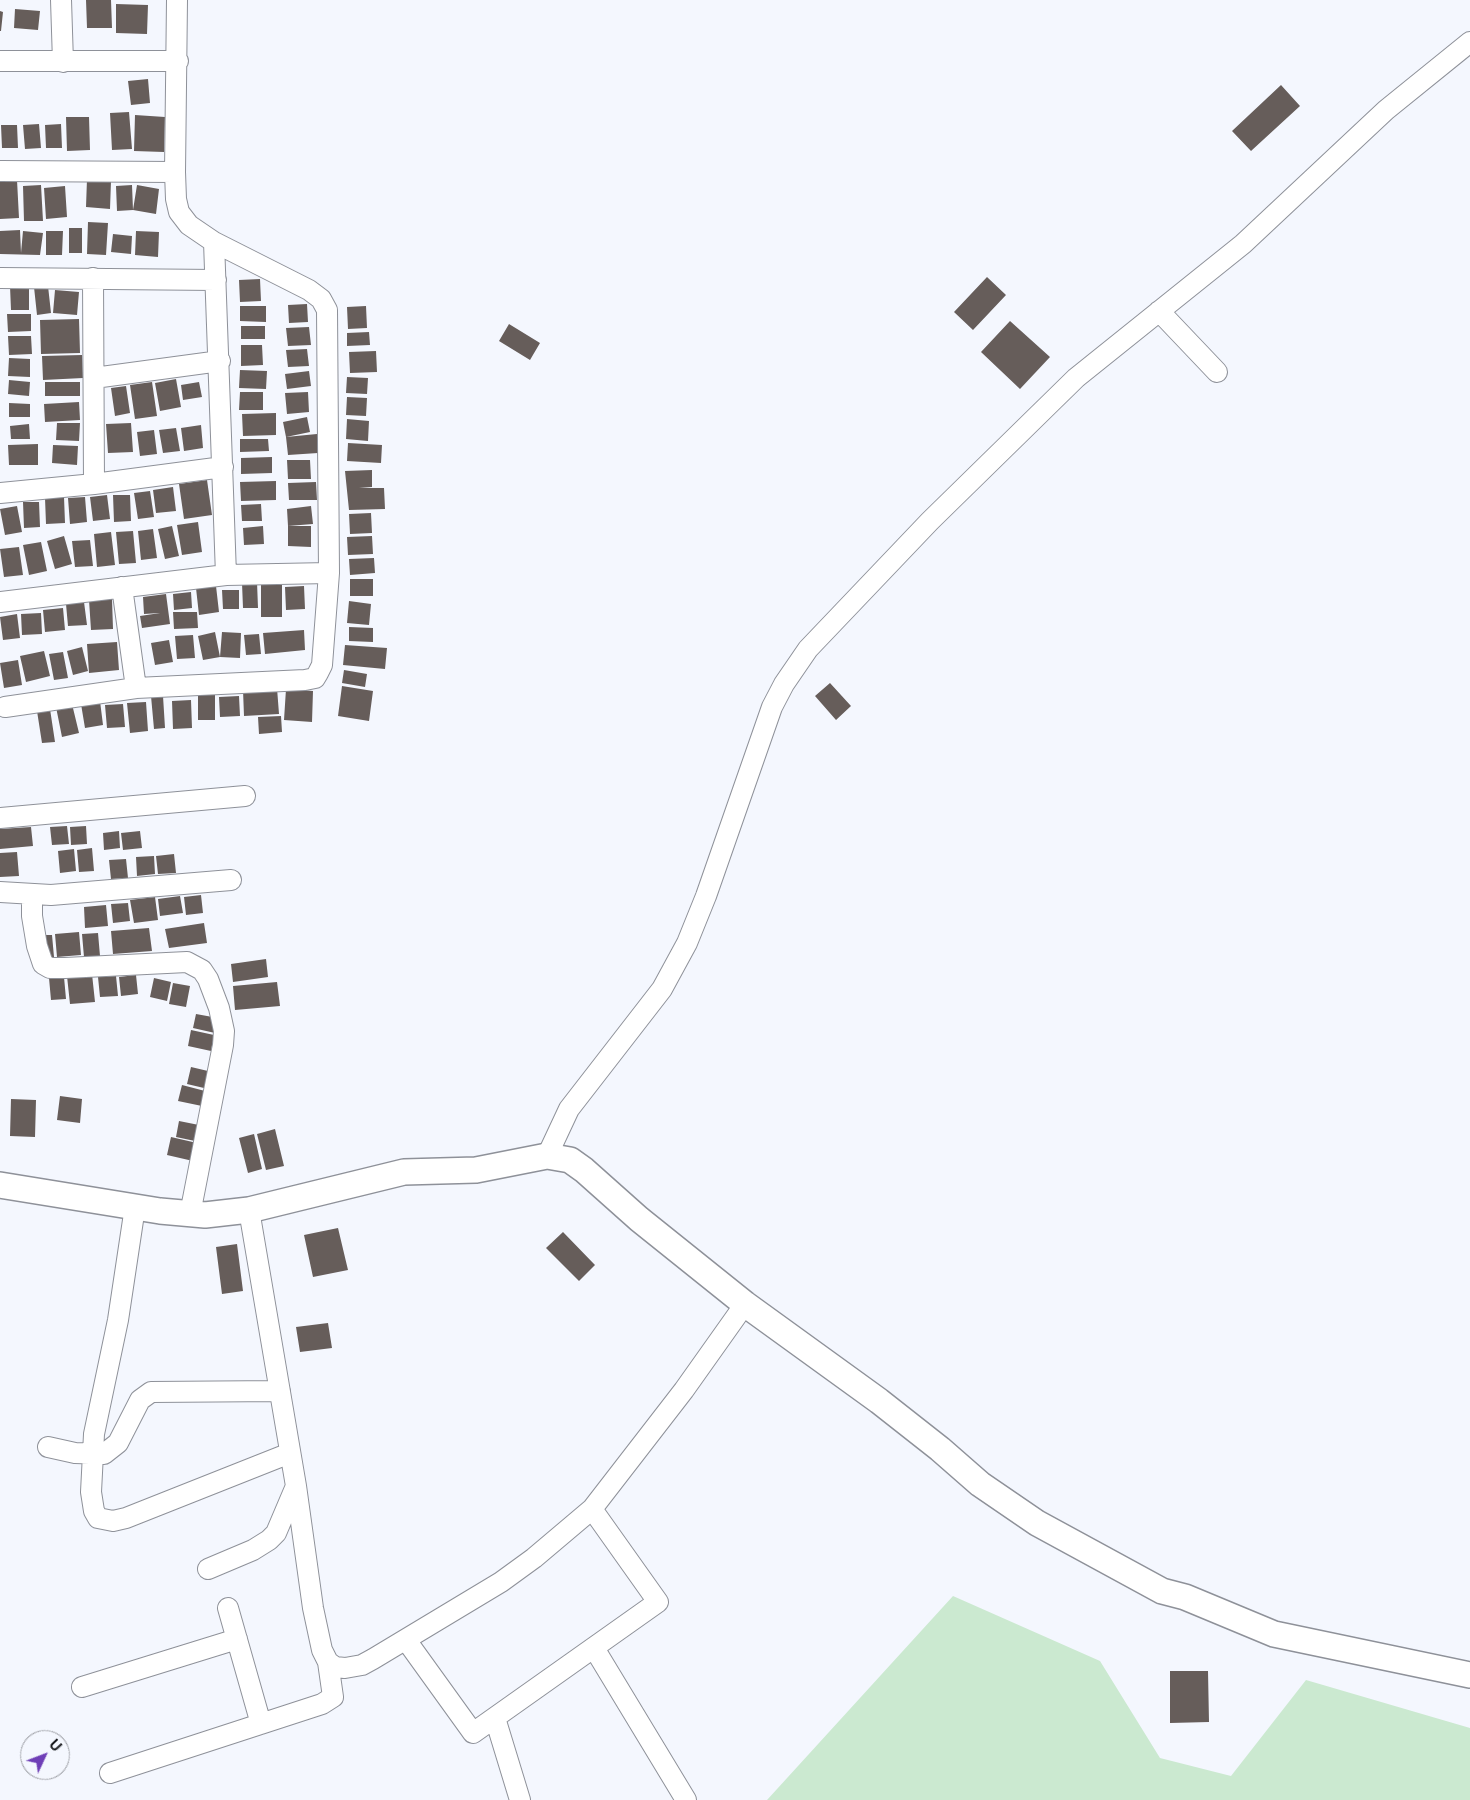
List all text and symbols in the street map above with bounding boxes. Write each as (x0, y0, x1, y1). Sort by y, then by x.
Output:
north arrow (20, 1730, 70, 1780)
text: U (46, 1736, 65, 1755)

